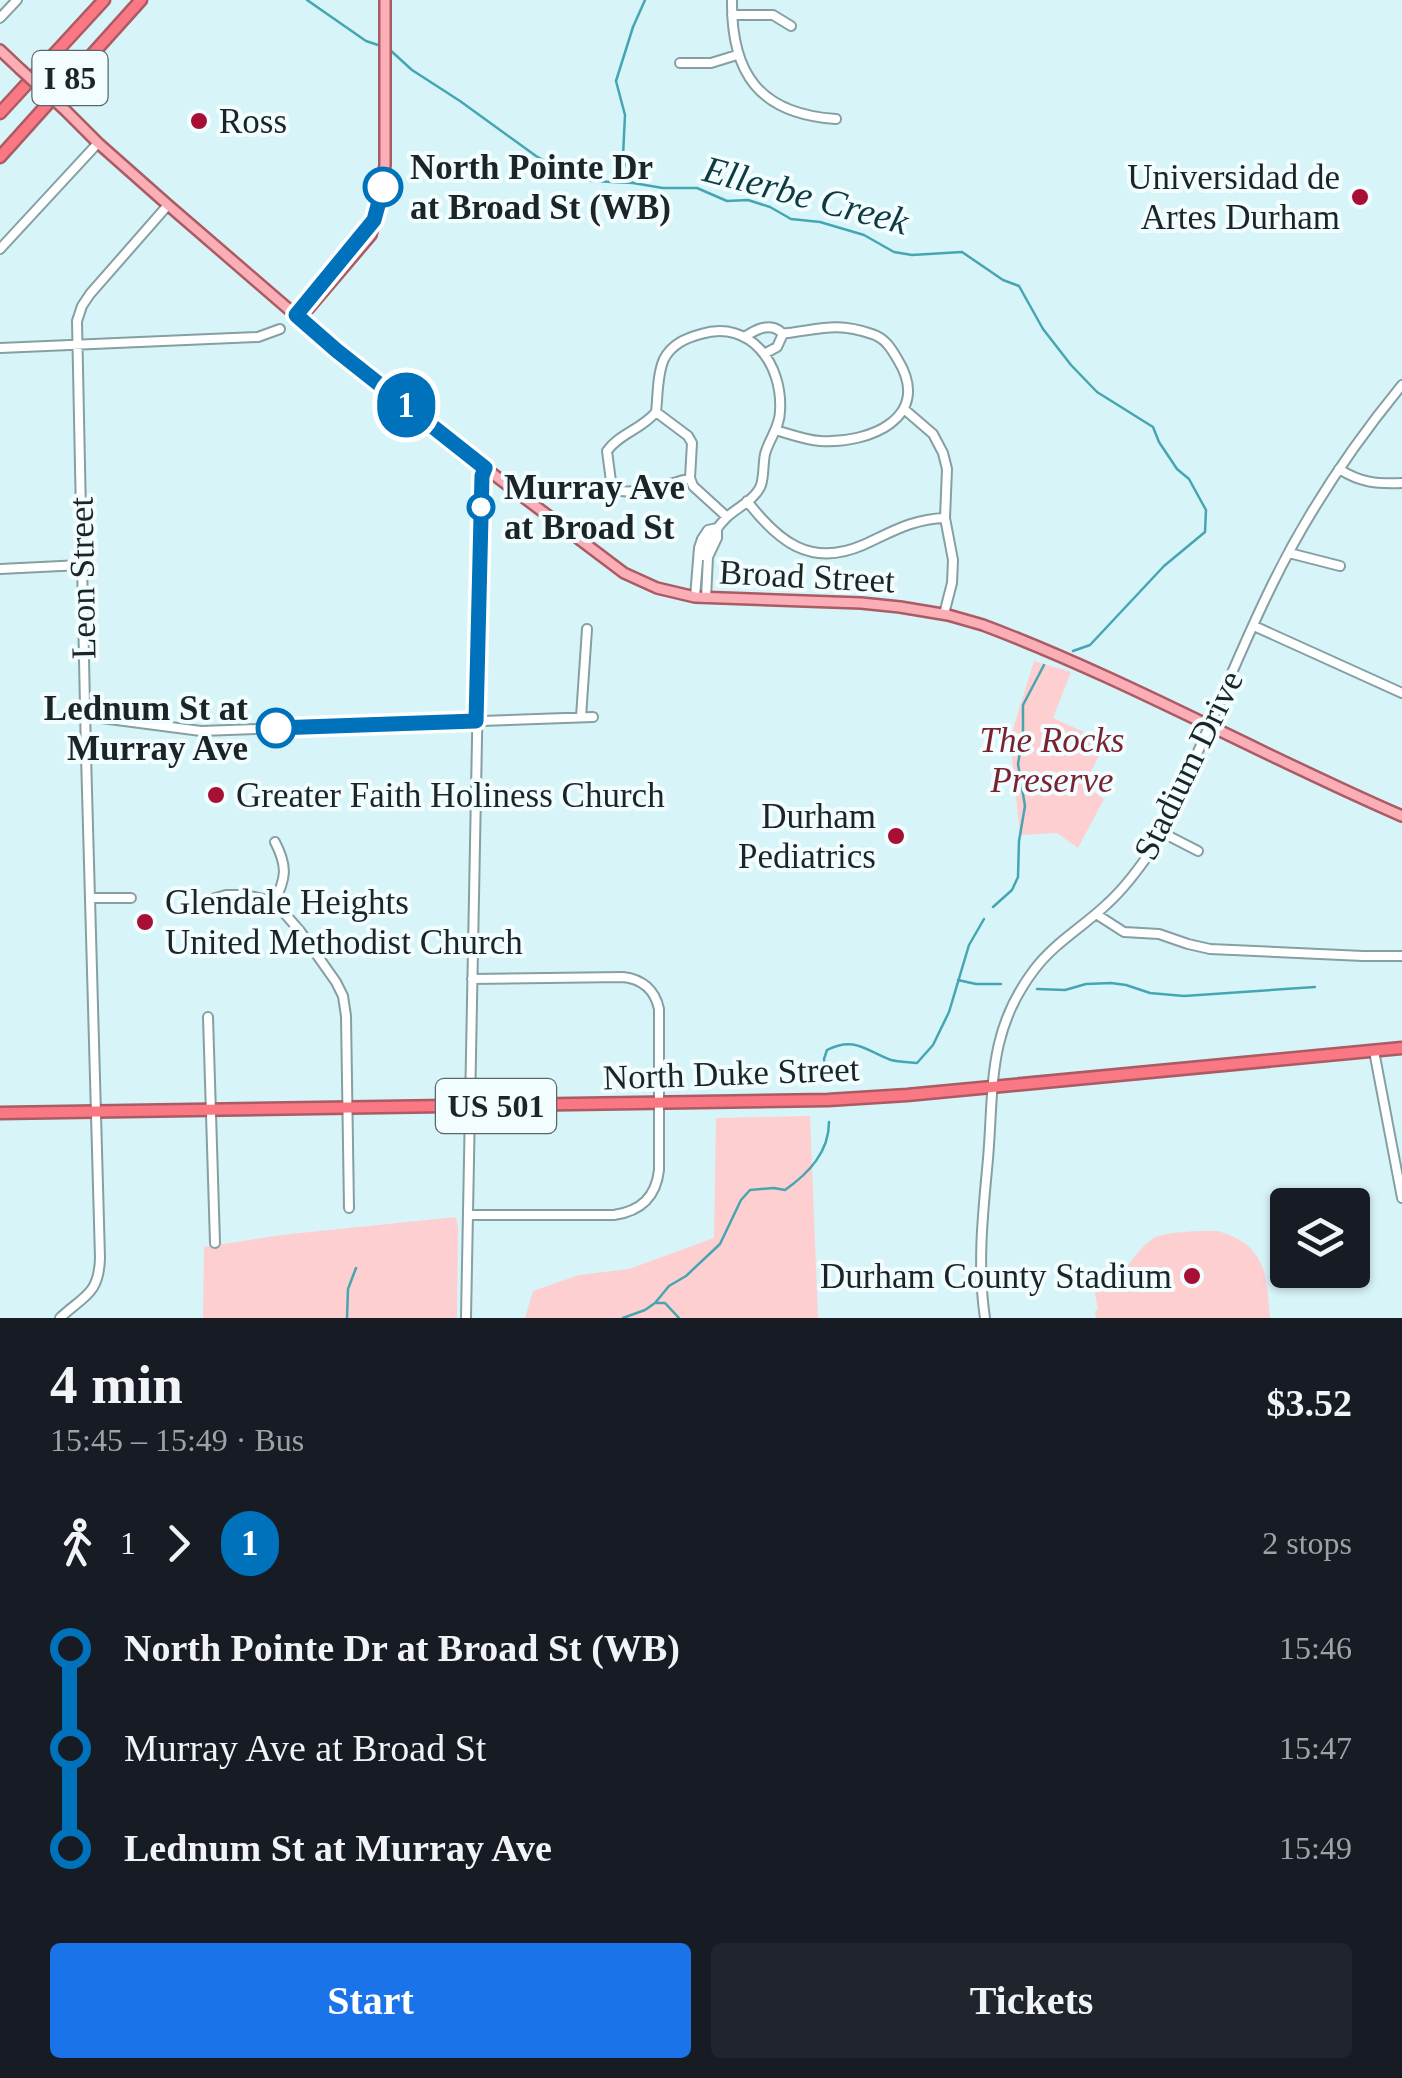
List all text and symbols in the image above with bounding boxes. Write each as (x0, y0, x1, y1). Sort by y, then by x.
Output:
road number: I 85 (32, 51, 108, 105)
place label: Ross (219, 102, 287, 141)
marker: Ross (188, 110, 210, 132)
water label: Ellerbe Creek (698, 147, 914, 243)
place label: North Pointe Dr at Broad St (WB) (410, 148, 671, 227)
place label: Universidad de Artes Durham (1127, 158, 1340, 237)
marker: North Pointe Dr at Broad St (WB) (364, 168, 402, 206)
marker: Universidad de Artes Durham (1349, 186, 1371, 208)
line badge: 1 (374, 372, 438, 438)
text: 1 (397, 386, 415, 425)
place label: Murray Ave at Broad St (504, 468, 685, 547)
marker: Murray Ave at Broad St (468, 494, 494, 520)
street label: Leon Street (62, 496, 103, 659)
street label: Broad Street (718, 552, 896, 601)
street label: Stadium Drive (1126, 664, 1251, 866)
place label: Lednum St at Murray Ave (44, 689, 248, 768)
marker: Lednum St at Murray Ave (257, 709, 295, 747)
park label: The Rocks Preserve (980, 721, 1124, 800)
place label: Greater Faith Holiness Church (236, 776, 665, 815)
marker: Greater Faith Holiness Church (205, 784, 227, 806)
place label: Durham Pediatrics (738, 797, 876, 876)
marker: Durham Pediatrics (885, 825, 907, 847)
place label: Glendale Heights United Methodist Church (165, 883, 523, 962)
marker: Glendale Heights United Methodist Church (134, 911, 156, 933)
street label: North Duke Street (602, 1050, 860, 1097)
road number: US 501 (436, 1079, 556, 1133)
map controls (1270, 1188, 1370, 1288)
button: layers (1270, 1188, 1370, 1288)
place label: Durham County Stadium (820, 1257, 1172, 1296)
marker: Durham County Stadium (1181, 1265, 1203, 1287)
text: 4 min (50, 1354, 183, 1415)
text: $3.52 (1267, 1382, 1352, 1424)
text: 15:45 – 15:49 · Bus (50, 1422, 304, 1458)
icon: walk (50, 1516, 105, 1571)
icon: forward (151, 1516, 206, 1571)
text: 1 (241, 1524, 259, 1563)
text: 1 (120, 1525, 136, 1561)
text: 2 stops (1262, 1525, 1352, 1561)
text: North Pointe Dr at Broad St (WB) (124, 1627, 680, 1669)
text: 15:46 (1279, 1630, 1352, 1666)
text: Murray Ave at Broad St (124, 1727, 486, 1769)
text: 15:47 (1279, 1730, 1352, 1766)
text: Lednum St at Murray Ave (124, 1827, 552, 1869)
text: 15:49 (1279, 1830, 1352, 1866)
button: Start (50, 1943, 691, 2058)
button: Tickets (711, 1943, 1352, 2058)

